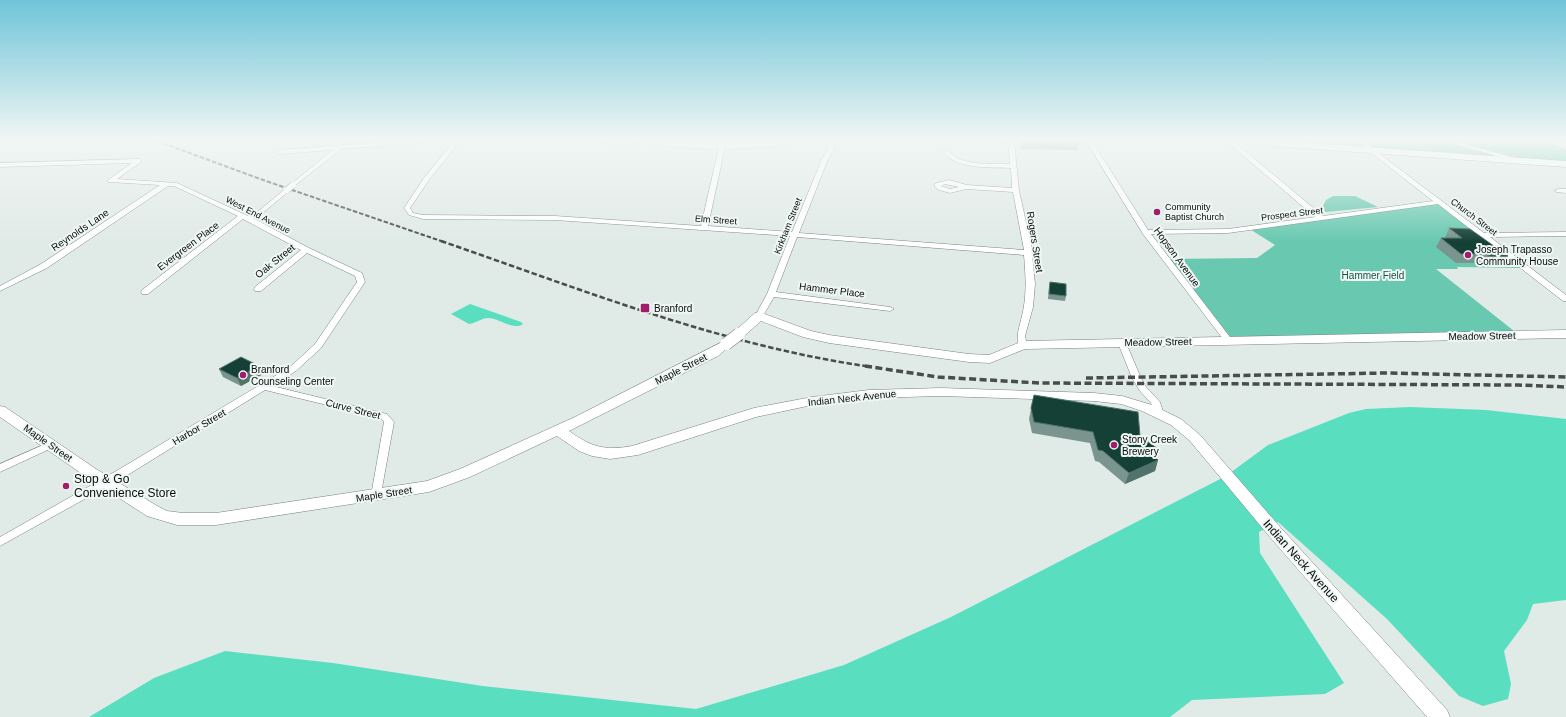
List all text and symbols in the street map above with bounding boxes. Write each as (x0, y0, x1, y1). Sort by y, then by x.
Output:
street label: West End Avenue (224, 194, 292, 236)
street label: Kirkham Street (772, 196, 804, 255)
street label: Church Street (1449, 196, 1500, 238)
place label: Community Baptist Church (1165, 202, 1224, 222)
street label: Prospect Street (1261, 205, 1324, 223)
street label: Reynolds Lane (49, 207, 111, 253)
marker: Community Baptist Church (1152, 207, 1162, 217)
street label: Rogers Street (1025, 211, 1045, 274)
street label: Elm Street (695, 214, 738, 226)
street label: Evergreen Place (155, 219, 221, 273)
street label: Hopson Avenue (1152, 225, 1202, 289)
street label: Oak Street (253, 242, 297, 280)
place label: Joseph Trapasso Community House (1476, 244, 1559, 267)
marker: Joseph Trapasso Community House (1463, 250, 1473, 260)
park label: Hammer Field (1342, 270, 1404, 281)
street label: Hammer Place (799, 281, 866, 300)
marker: Branford (639, 302, 651, 314)
place label: Branford (654, 303, 692, 314)
street label: Meadow Street (1448, 330, 1516, 342)
street label: Meadow Street (1124, 336, 1192, 348)
street label: Maple Street (653, 351, 709, 387)
place label: Branford Counseling Center (251, 364, 334, 387)
marker: Branford Counseling Center (238, 370, 248, 380)
street label: Indian Neck Avenue (807, 388, 897, 408)
street label: Curve Street (324, 397, 382, 421)
street label: Harbor Street (170, 407, 228, 447)
street label: Maple Street (22, 422, 75, 464)
place label: Stony Creek Brewery (1122, 434, 1178, 457)
marker: Stony Creek Brewery (1109, 440, 1119, 450)
place label: Stop & Go Convenience Store (74, 472, 176, 500)
marker: Stop & Go Convenience Store (61, 481, 71, 491)
street label: Maple Street (355, 484, 413, 504)
street label: Indian Neck Avenue (1260, 517, 1342, 606)

